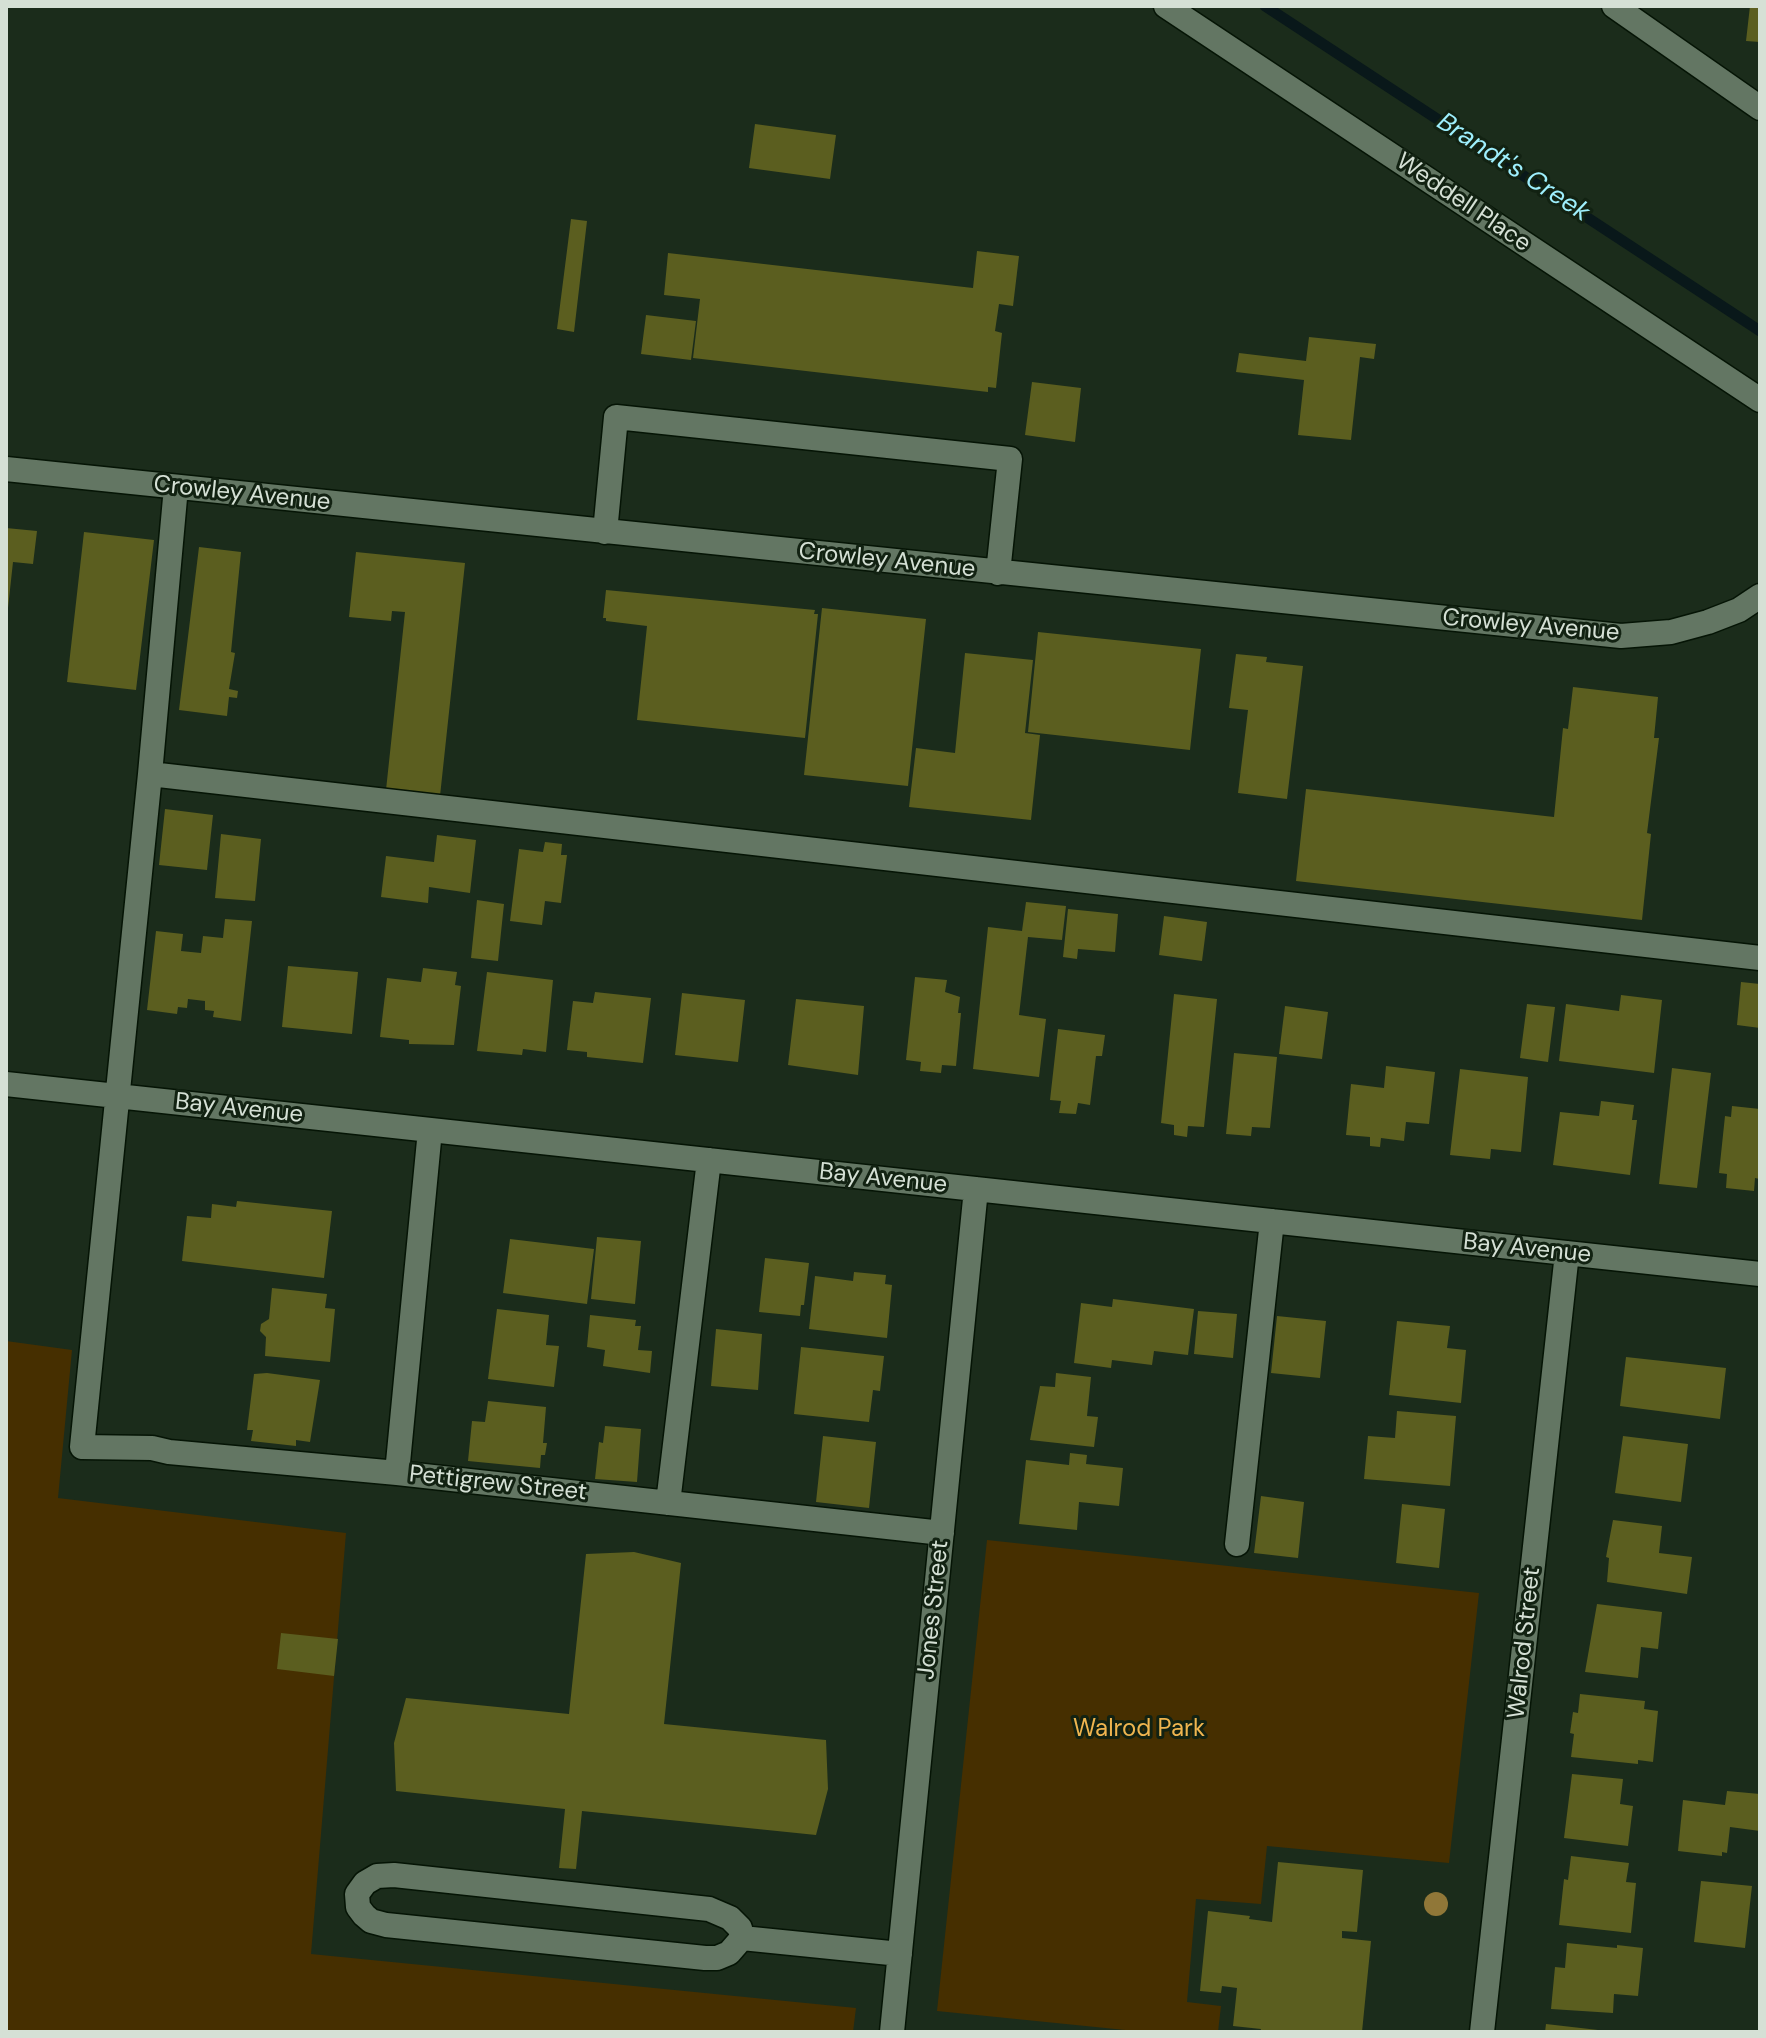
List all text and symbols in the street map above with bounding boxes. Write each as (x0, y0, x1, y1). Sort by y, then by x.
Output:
water label: Brandt's Creek (1431, 107, 1595, 229)
street label: Weddell Place (1390, 147, 1536, 259)
street label: Crowley Avenue (152, 470, 332, 518)
street label: Crowley Avenue (797, 537, 977, 585)
street label: Crowley Avenue (1441, 604, 1621, 648)
street label: Bay Avenue (174, 1088, 304, 1130)
street label: Bay Avenue (818, 1158, 948, 1200)
street label: Bay Avenue (1462, 1228, 1592, 1270)
street label: Pettigrew Street (408, 1460, 588, 1508)
street label: Jones Street (912, 1539, 956, 1681)
street label: Walrod Street (1503, 1566, 1547, 1720)
park label: Walrod Park (1073, 1716, 1205, 1744)

